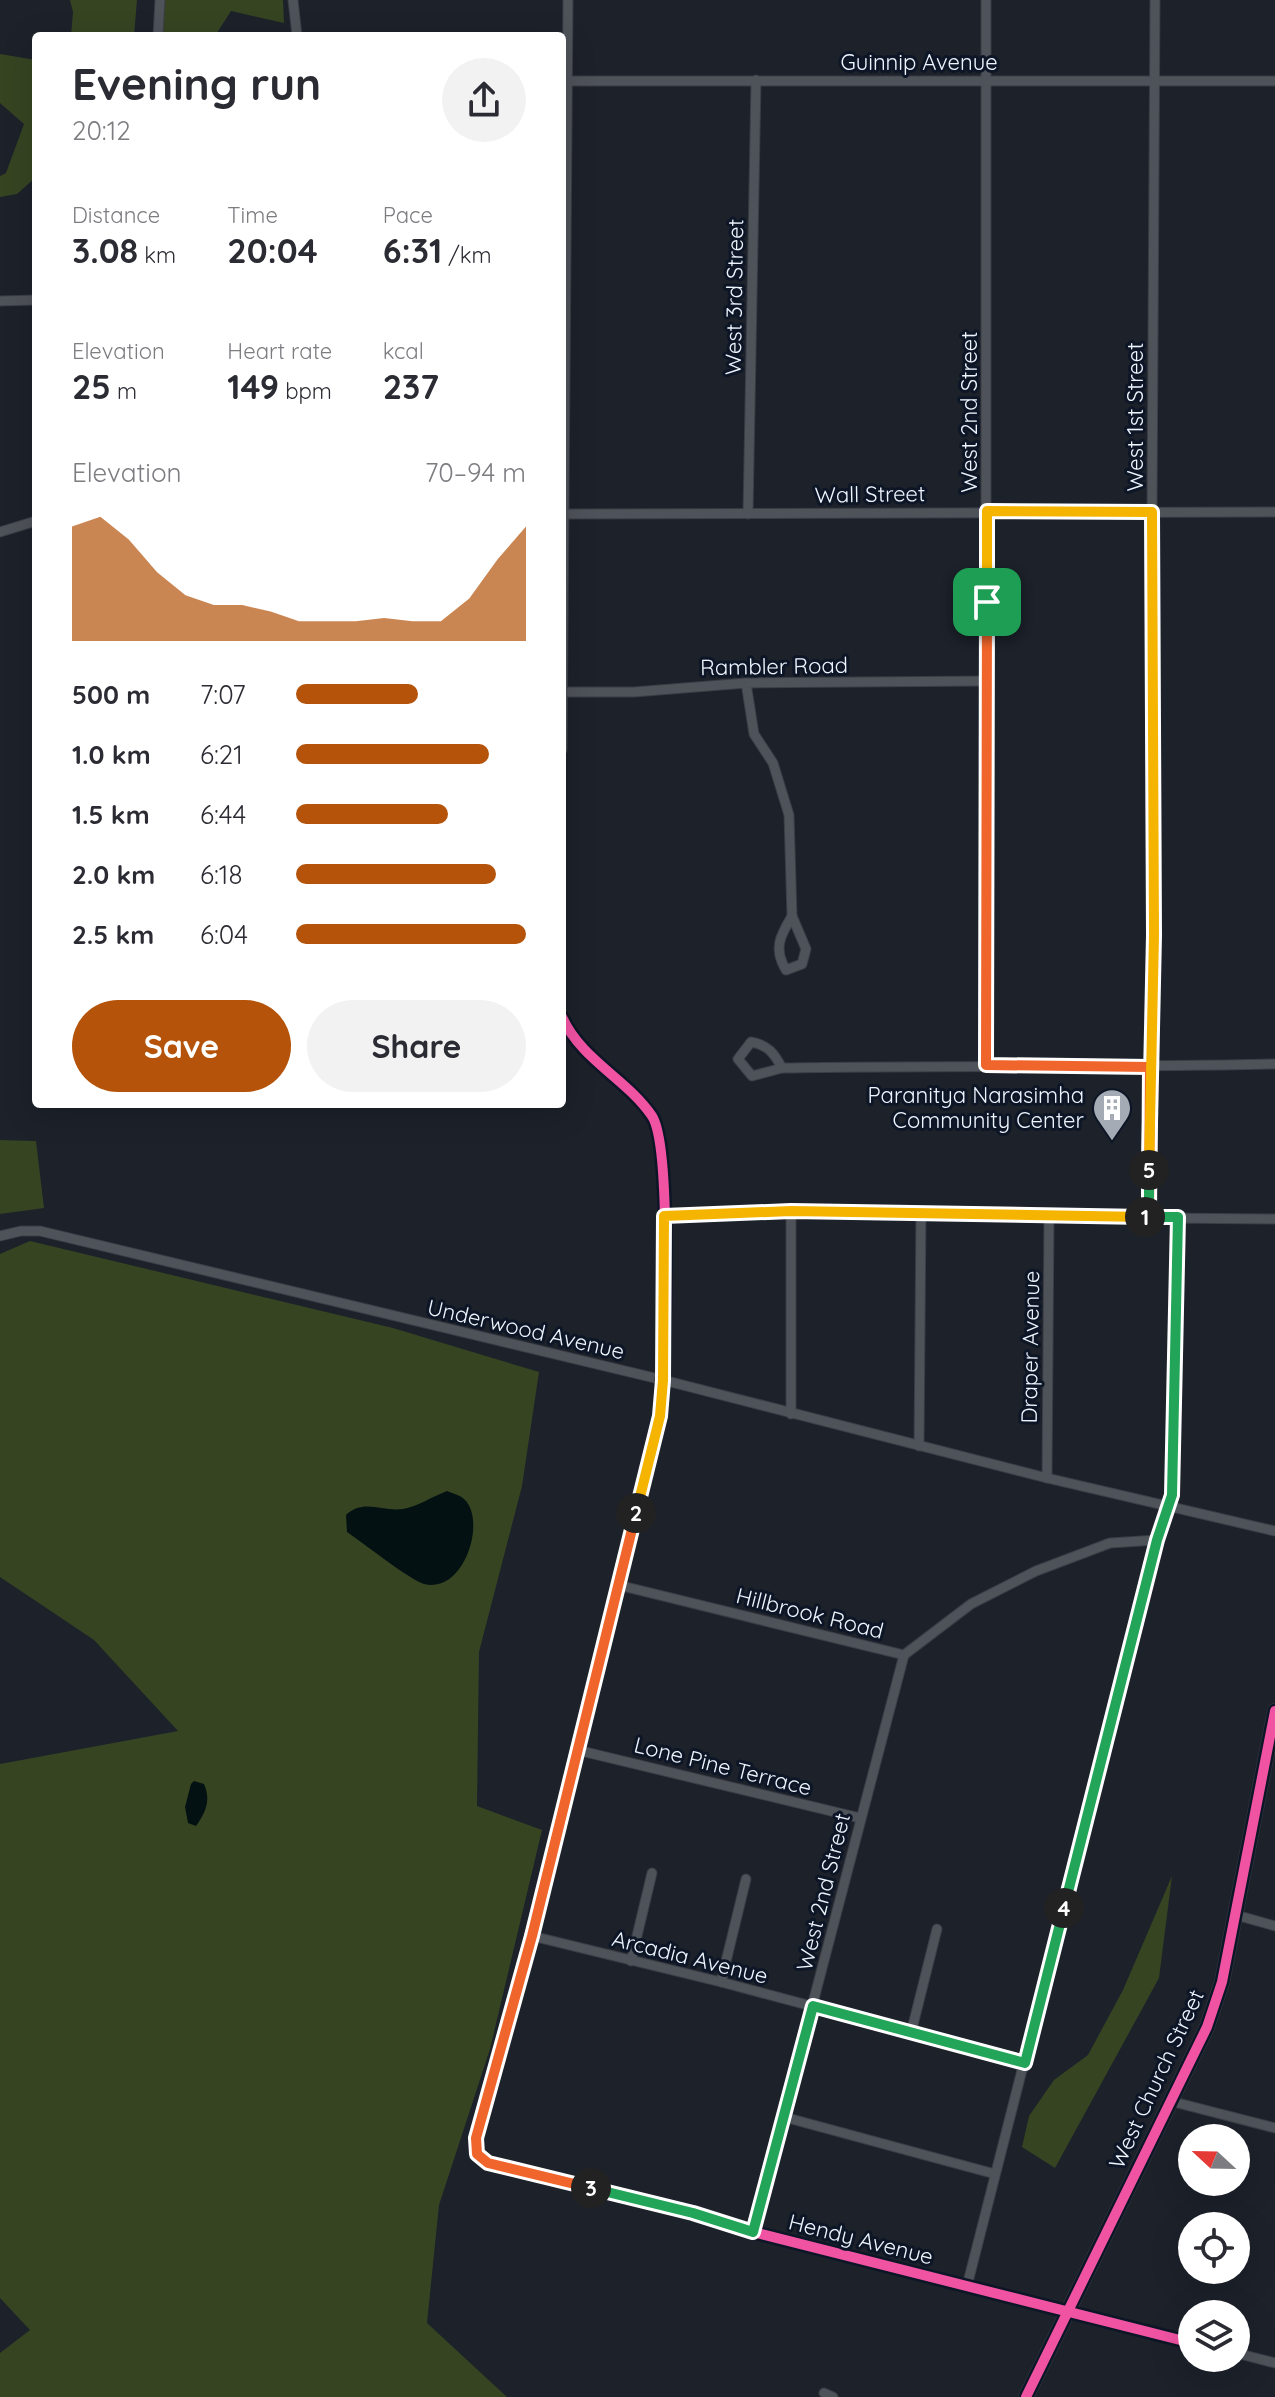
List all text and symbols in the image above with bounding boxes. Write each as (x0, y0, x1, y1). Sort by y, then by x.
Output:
street label: Guinnip Avenue (840, 48, 998, 76)
text: Evening run (72, 56, 321, 111)
button: share (442, 58, 526, 142)
text: 20:12 (72, 114, 131, 147)
text: Distance (72, 201, 160, 229)
text: Time (227, 201, 278, 229)
text: Pace (383, 201, 433, 229)
street label: West 3rd Street (719, 219, 749, 375)
text: 3.08 (72, 229, 138, 272)
text: 20:04 (227, 229, 318, 272)
text: 6:31 (383, 229, 442, 272)
text: km (138, 241, 176, 269)
text: /km (442, 241, 492, 269)
street label: West 2nd Street (955, 331, 983, 493)
text: Elevation (72, 337, 165, 365)
text: Heart rate (227, 337, 332, 365)
text: kcal (383, 337, 424, 365)
street label: West 1st Street (1121, 342, 1149, 492)
text: 25 (72, 365, 111, 408)
text: 149 (227, 365, 279, 408)
text: 237 (383, 365, 439, 408)
text: m (111, 377, 137, 405)
text: bpm (279, 377, 332, 405)
text: Elevation (72, 456, 182, 489)
text: 70–94 m (425, 456, 526, 489)
street label: Wall Street (814, 479, 926, 509)
pin (953, 568, 1021, 636)
icon: arrive (965, 580, 1009, 624)
street label: Rambler Road (700, 651, 848, 681)
text: 500 m (72, 678, 150, 711)
text: 7:07 (200, 678, 246, 711)
text: 1.0 km (72, 738, 151, 771)
text: 6:21 (200, 738, 243, 771)
text: 1.5 km (72, 798, 150, 831)
text: 6:44 (200, 798, 246, 831)
text: 2.0 km (72, 858, 155, 891)
text: 6:18 (200, 858, 243, 891)
text: 2.5 km (72, 918, 154, 951)
text: 6:04 (200, 918, 248, 951)
button: Save (72, 1000, 291, 1092)
button: Share (307, 1000, 526, 1092)
place label: Paranitya Narasimha Community Center (868, 1081, 1085, 1134)
building icon: Paranitya Narasimha Community Center (1091, 1087, 1133, 1142)
pin: 5 (1129, 1150, 1169, 1190)
text: 5 (1143, 1156, 1155, 1184)
pin: 1 (1125, 1197, 1165, 1237)
text: 1 (1141, 1203, 1149, 1231)
street label: Draper Avenue (1015, 1270, 1045, 1424)
street label: Underwood Avenue (425, 1293, 627, 1365)
pin: 2 (616, 1493, 656, 1533)
text: 2 (630, 1499, 642, 1527)
street label: Hillbrook Road (733, 1581, 887, 1645)
street label: Lone Pine Terrace (631, 1730, 815, 1802)
street label: West 2nd Street (790, 1810, 856, 1974)
pin: 4 (1044, 1888, 1084, 1928)
text: 4 (1058, 1894, 1070, 1922)
street label: Arcadia Avenue (609, 1924, 771, 1990)
street label: West Church Street (1102, 1985, 1210, 2173)
north arrow (1178, 2124, 1250, 2196)
map controls (1178, 2124, 1250, 2372)
pin: 3 (571, 2168, 611, 2208)
text: 3 (585, 2174, 597, 2202)
street label: Hendy Avenue (786, 2208, 936, 2270)
button: locate (1178, 2212, 1250, 2284)
button: layers (1178, 2300, 1250, 2372)

